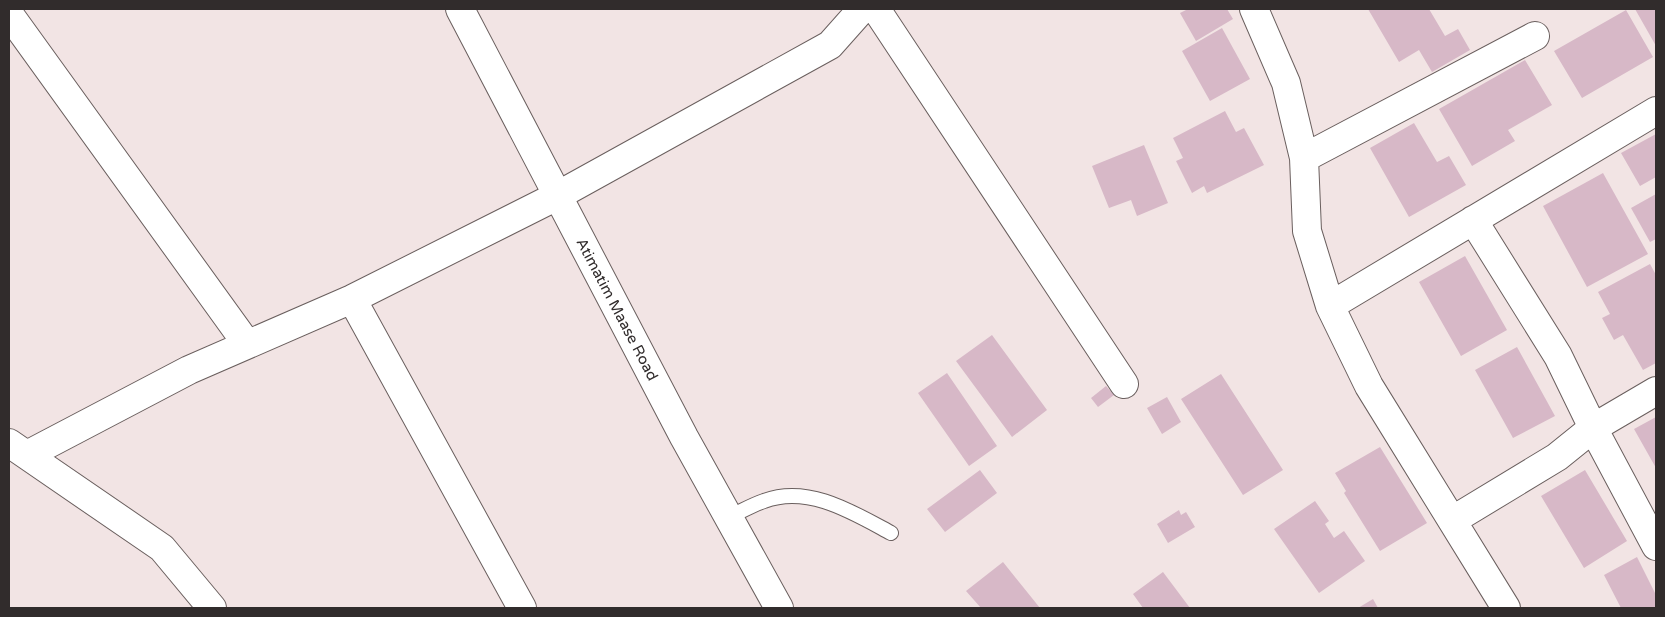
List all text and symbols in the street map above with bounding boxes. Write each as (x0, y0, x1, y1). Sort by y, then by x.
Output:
street label: Atimatim Maase Road (573, 235, 662, 384)

